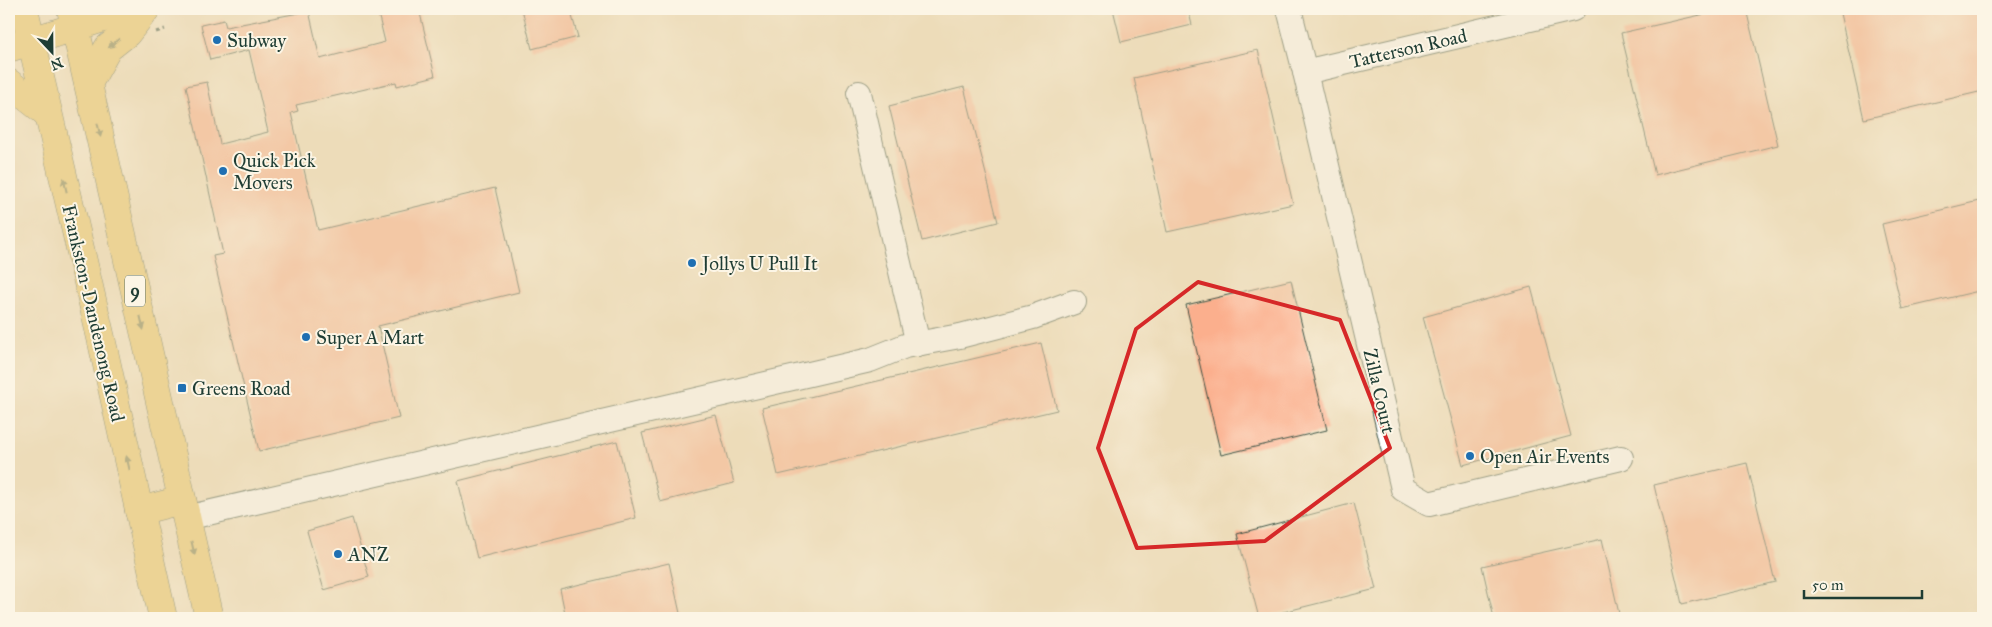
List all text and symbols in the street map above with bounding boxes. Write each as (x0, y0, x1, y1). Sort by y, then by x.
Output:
street label: Tatterson Road (1347, 24, 1470, 73)
north arrow (28, 28, 78, 78)
place label: Subway (227, 29, 287, 52)
marker: Subway (211, 34, 223, 46)
one-way arrow (108, 38, 121, 49)
text: N (48, 53, 65, 74)
one-way arrow (95, 122, 103, 137)
place label: Quick Pick Movers (233, 149, 316, 194)
marker: Quick Pick Movers (217, 165, 229, 177)
one-way arrow (61, 178, 69, 193)
street label: Frankston-Dandenong Road (56, 202, 130, 425)
place label: Jollys U Pull It (700, 252, 818, 276)
marker: Jollys U Pull It (686, 257, 698, 269)
road number: 9 (125, 276, 145, 306)
one-way arrow (139, 315, 147, 331)
place label: Super A Mart (316, 326, 424, 349)
marker: Super A Mart (300, 331, 312, 343)
street label: Zilla Court (1359, 347, 1400, 436)
place label: Greens Road (192, 377, 291, 400)
marker: Greens Road (176, 382, 188, 394)
place label: Open Air Events (1480, 445, 1609, 468)
marker: Open Air Events (1464, 450, 1476, 462)
one-way arrow (124, 455, 132, 471)
one-way arrow (189, 540, 197, 555)
place label: ANZ (347, 543, 389, 566)
marker: ANZ (332, 548, 344, 560)
scale bar (1804, 567, 1922, 599)
text: 50 m (1812, 576, 1844, 594)

